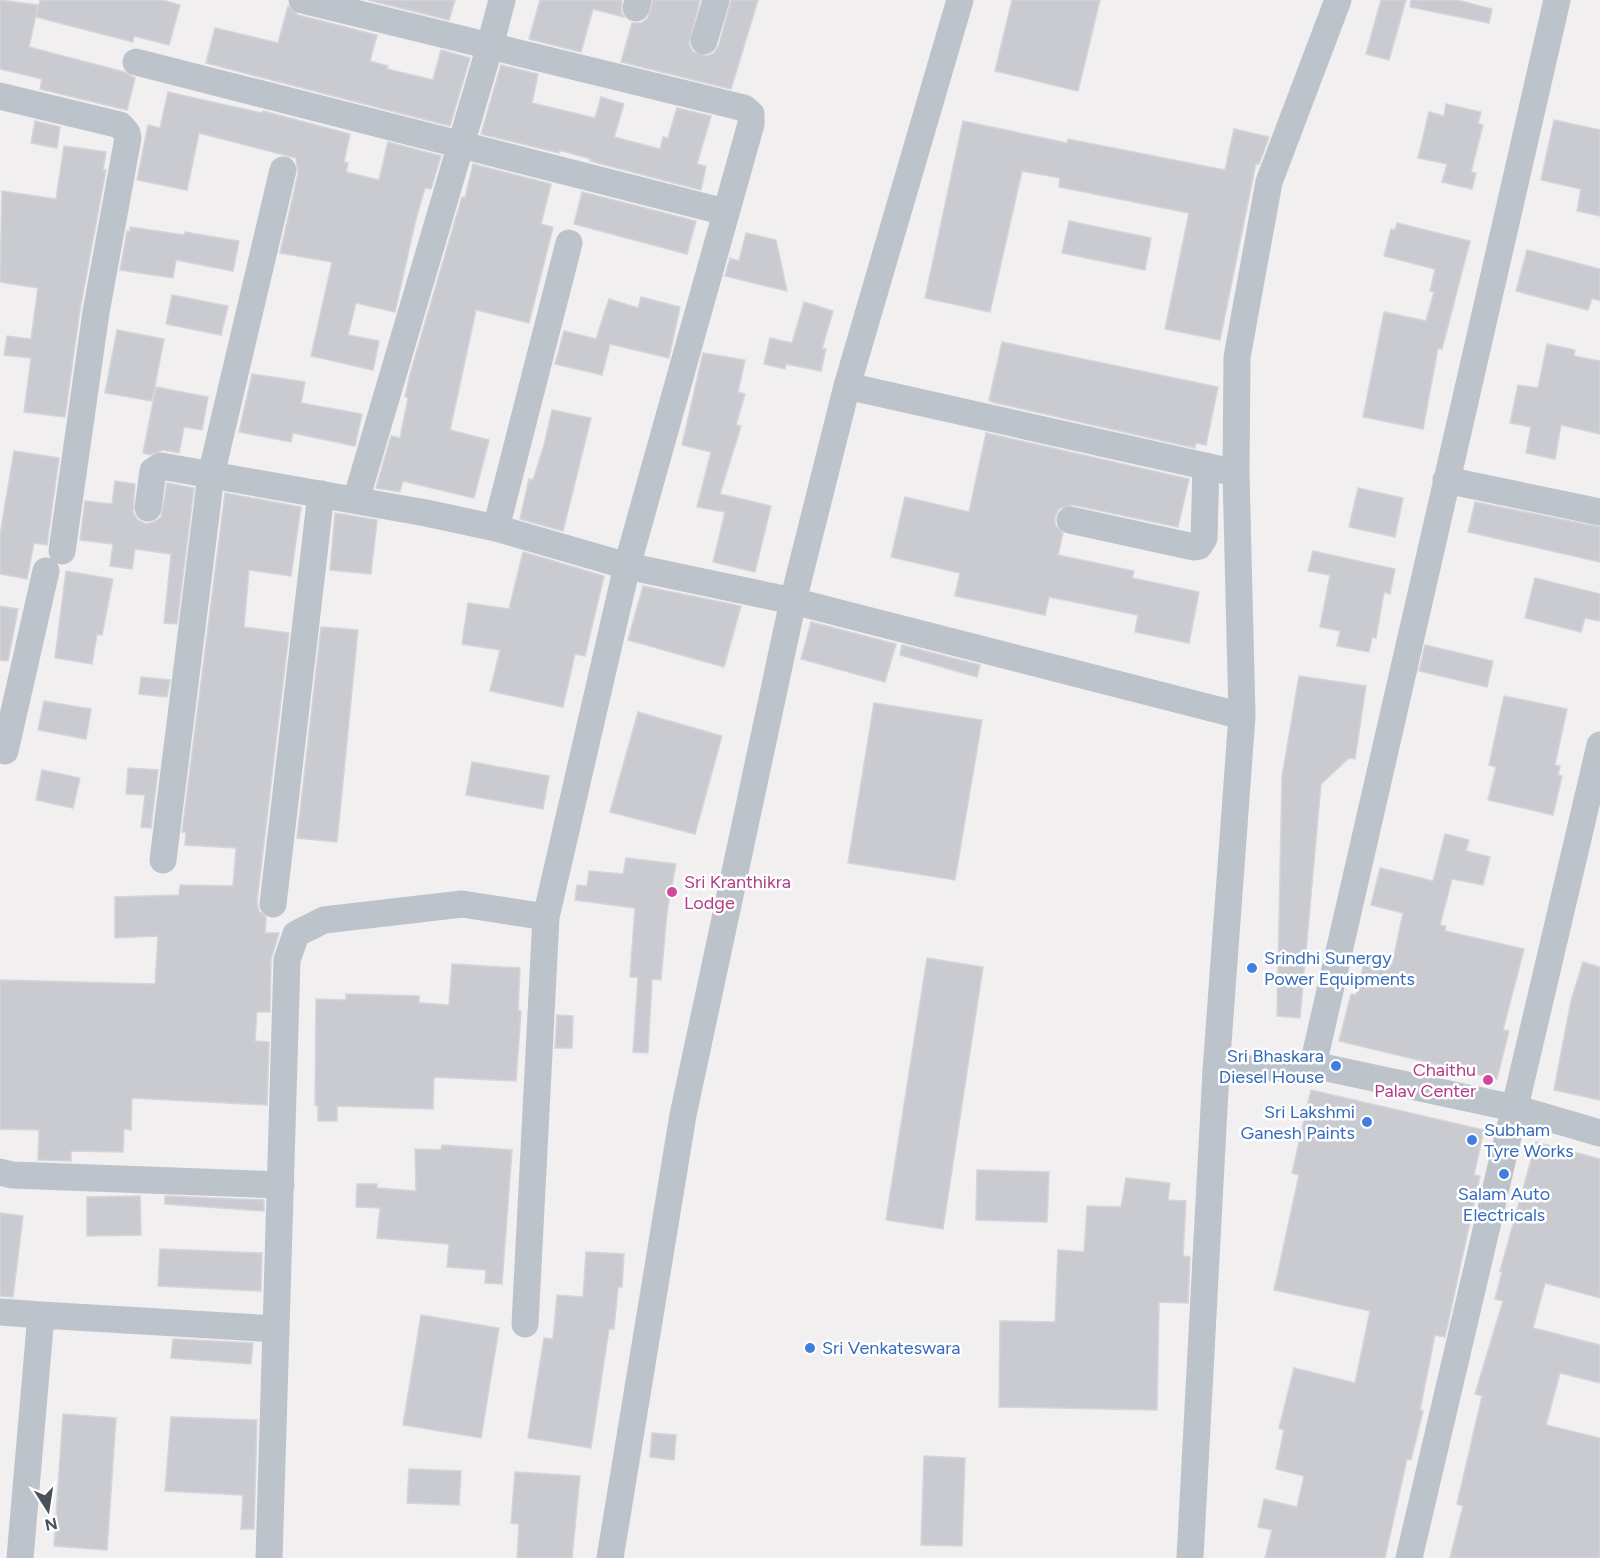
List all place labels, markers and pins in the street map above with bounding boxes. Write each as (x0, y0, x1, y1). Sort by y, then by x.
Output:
place label: Sri Kranthikra Lodge (684, 871, 791, 914)
marker: Sri Kranthikra Lodge (665, 885, 679, 899)
place label: Srindhi Sunergy Power Equipments (1264, 947, 1415, 990)
marker: Srindhi Sunergy Power Equipments (1245, 961, 1259, 975)
place label: Sri Bhaskara Diesel House (1219, 1045, 1324, 1088)
marker: Sri Bhaskara Diesel House (1329, 1059, 1343, 1073)
place label: Chaithu Palav Center (1374, 1059, 1476, 1102)
marker: Chaithu Palav Center (1481, 1073, 1495, 1087)
place label: Sri Lakshmi Ganesh Paints (1241, 1101, 1355, 1144)
marker: Sri Lakshmi Ganesh Paints (1360, 1115, 1374, 1129)
place label: Subham Tyre Works (1484, 1119, 1574, 1162)
marker: Subham Tyre Works (1465, 1133, 1479, 1147)
marker: Salam Auto Electricals (1497, 1167, 1511, 1181)
place label: Salam Auto Electricals (1458, 1183, 1550, 1226)
place label: Sri Venkateswara (822, 1337, 960, 1359)
marker: Sri Venkateswara (803, 1341, 817, 1355)

